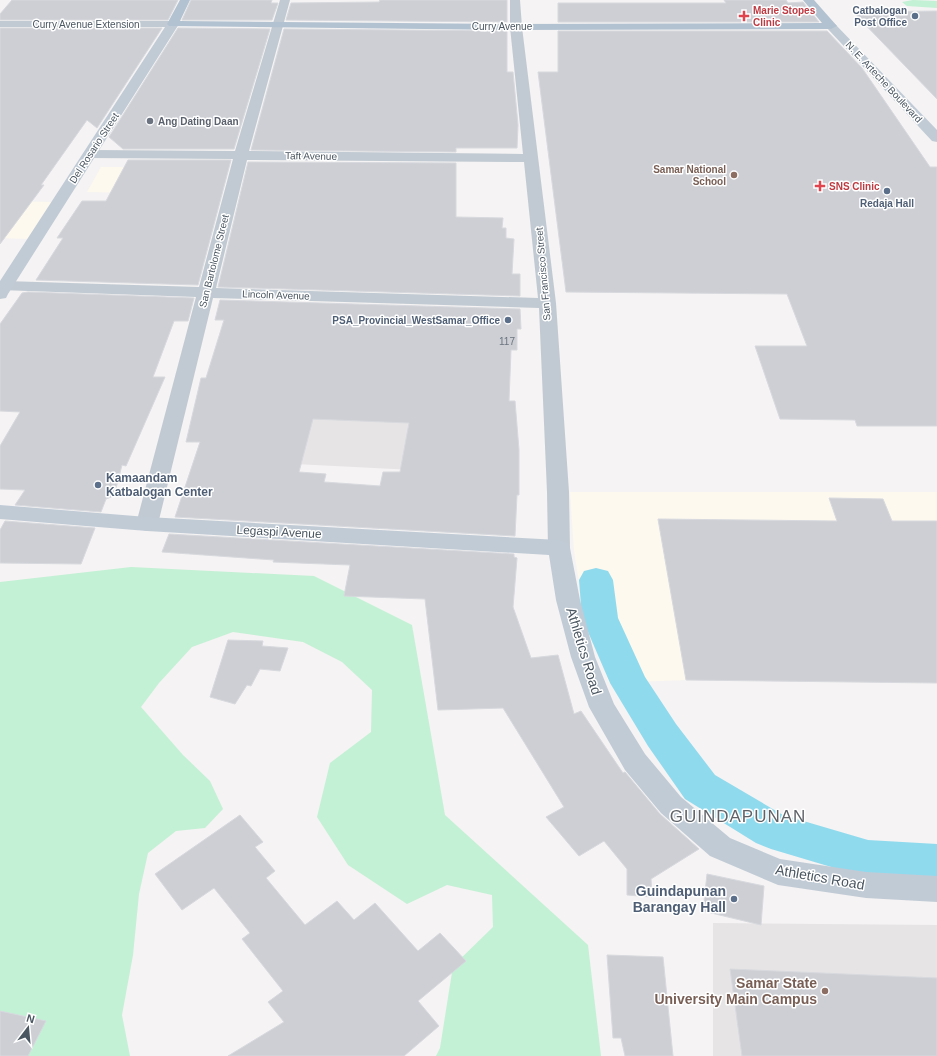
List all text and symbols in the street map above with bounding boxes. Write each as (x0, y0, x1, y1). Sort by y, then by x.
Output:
place label: Marie Stopes Clinic (753, 5, 816, 28)
place label: Catbalogan Post Office (853, 5, 907, 28)
marker: Marie Stopes Clinic (738, 10, 750, 22)
marker: Catbalogan Post Office (910, 11, 920, 21)
street label: Curry Avenue Extension (32, 19, 140, 30)
street label: Curry Avenue (472, 21, 533, 32)
street label: N. E. Arteche Boulevard (844, 39, 924, 125)
street label: Del Rosario Street (67, 111, 121, 185)
marker: Ang Dating Daan (145, 116, 155, 126)
place label: Ang Dating Daan (158, 116, 239, 127)
street label: Taft Avenue (285, 150, 338, 162)
place label: Samar National School (653, 164, 726, 187)
marker: Samar National School (729, 170, 739, 180)
marker: SNS Clinic (814, 180, 826, 192)
place label: SNS Clinic (829, 181, 880, 192)
marker: Redaja Hall (882, 186, 892, 196)
place label: Redaja Hall (860, 198, 914, 209)
street label: San Bartolome Street (197, 213, 231, 309)
street label: San Francisco Street (533, 227, 553, 321)
street label: Lincoln Avenue (242, 288, 310, 302)
place label: PSA_Provincial_WestSamar_Office (332, 315, 500, 326)
marker: PSA_Provincial_WestSamar_Office (503, 315, 513, 325)
house number: 117 (499, 336, 515, 347)
place label: Kamaandam Katbalogan Center (106, 471, 213, 499)
marker: Kamaandam Katbalogan Center (93, 480, 103, 490)
street label: Legaspi Avenue (236, 523, 322, 541)
street label: Athletics Road (563, 605, 605, 697)
district label: GUINDAPUNAN (670, 807, 806, 826)
street label: Athletics Road (774, 861, 866, 893)
place label: Guindapunan Barangay Hall (633, 883, 726, 915)
marker: Guindapunan Barangay Hall (729, 894, 739, 904)
place label: Samar State University Main Campus (654, 975, 817, 1007)
marker: Samar State University Main Campus (820, 986, 830, 996)
north arrow (8, 1008, 48, 1048)
text: N (25, 1012, 36, 1025)

